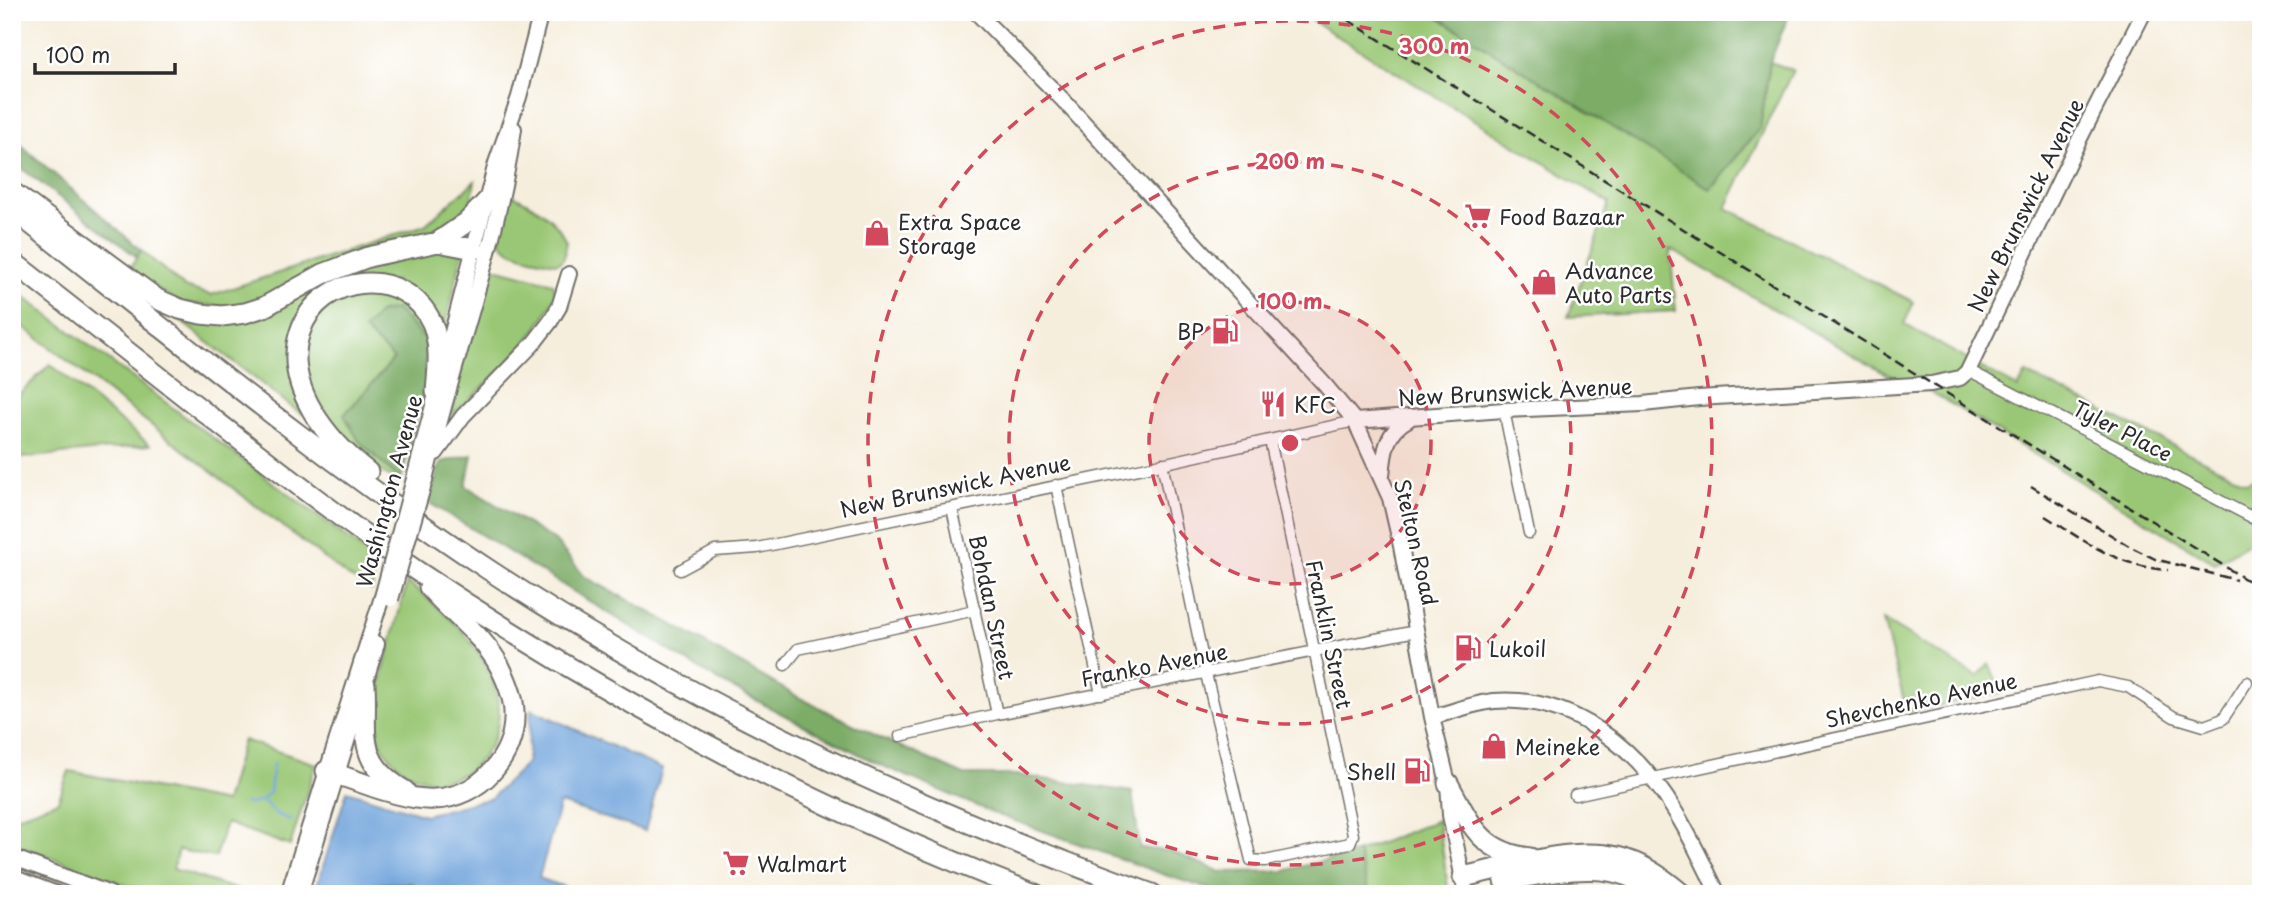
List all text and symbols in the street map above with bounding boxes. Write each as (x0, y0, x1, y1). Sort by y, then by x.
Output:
text: 300 m (1399, 29, 1469, 61)
scale bar (35, 32, 175, 76)
text: 100 m (46, 38, 110, 70)
street label: New Brunswick Avenue (1959, 92, 2091, 318)
text: 200 m (1255, 144, 1325, 176)
place label: Food Bazaar (1499, 200, 1625, 232)
supermarket icon: Food Bazaar (1463, 201, 1493, 231)
place label: Extra Space Storage (898, 205, 1021, 261)
shop icon: Extra Space Storage (862, 218, 892, 248)
place label: Advance Auto Parts (1565, 254, 1672, 310)
shop icon: Advance Auto Parts (1529, 267, 1559, 297)
text: 100 m (1257, 284, 1323, 316)
place label: BP (1177, 315, 1204, 347)
fuel station icon: BP (1210, 316, 1240, 346)
street label: New Brunswick Avenue (1397, 369, 1633, 413)
place label: KFC (1294, 388, 1336, 420)
restaurant icon: KFC (1258, 389, 1288, 419)
street label: Washington Avenue (347, 391, 429, 591)
street label: Tyler Place (2068, 391, 2178, 469)
centre of rings (1278, 431, 1302, 455)
street label: New Brunswick Avenue (837, 445, 1073, 525)
street label: Stelton Road (1387, 475, 1447, 609)
street label: Bohdan Street (962, 532, 1024, 682)
street label: Franklin Street (1299, 556, 1361, 712)
place label: Lukoil (1489, 632, 1546, 664)
fuel station icon: Lukoil (1453, 633, 1483, 663)
street label: Franko Avenue (1078, 634, 1230, 694)
street label: Shevchenko Avenue (1822, 663, 2020, 735)
place label: Meineke (1515, 730, 1600, 762)
shop icon: Meineke (1479, 731, 1509, 761)
place label: Shell (1347, 755, 1396, 787)
fuel station icon: Shell (1402, 756, 1432, 786)
place label: Walmart (757, 847, 847, 879)
supermarket icon: Walmart (721, 848, 751, 878)

